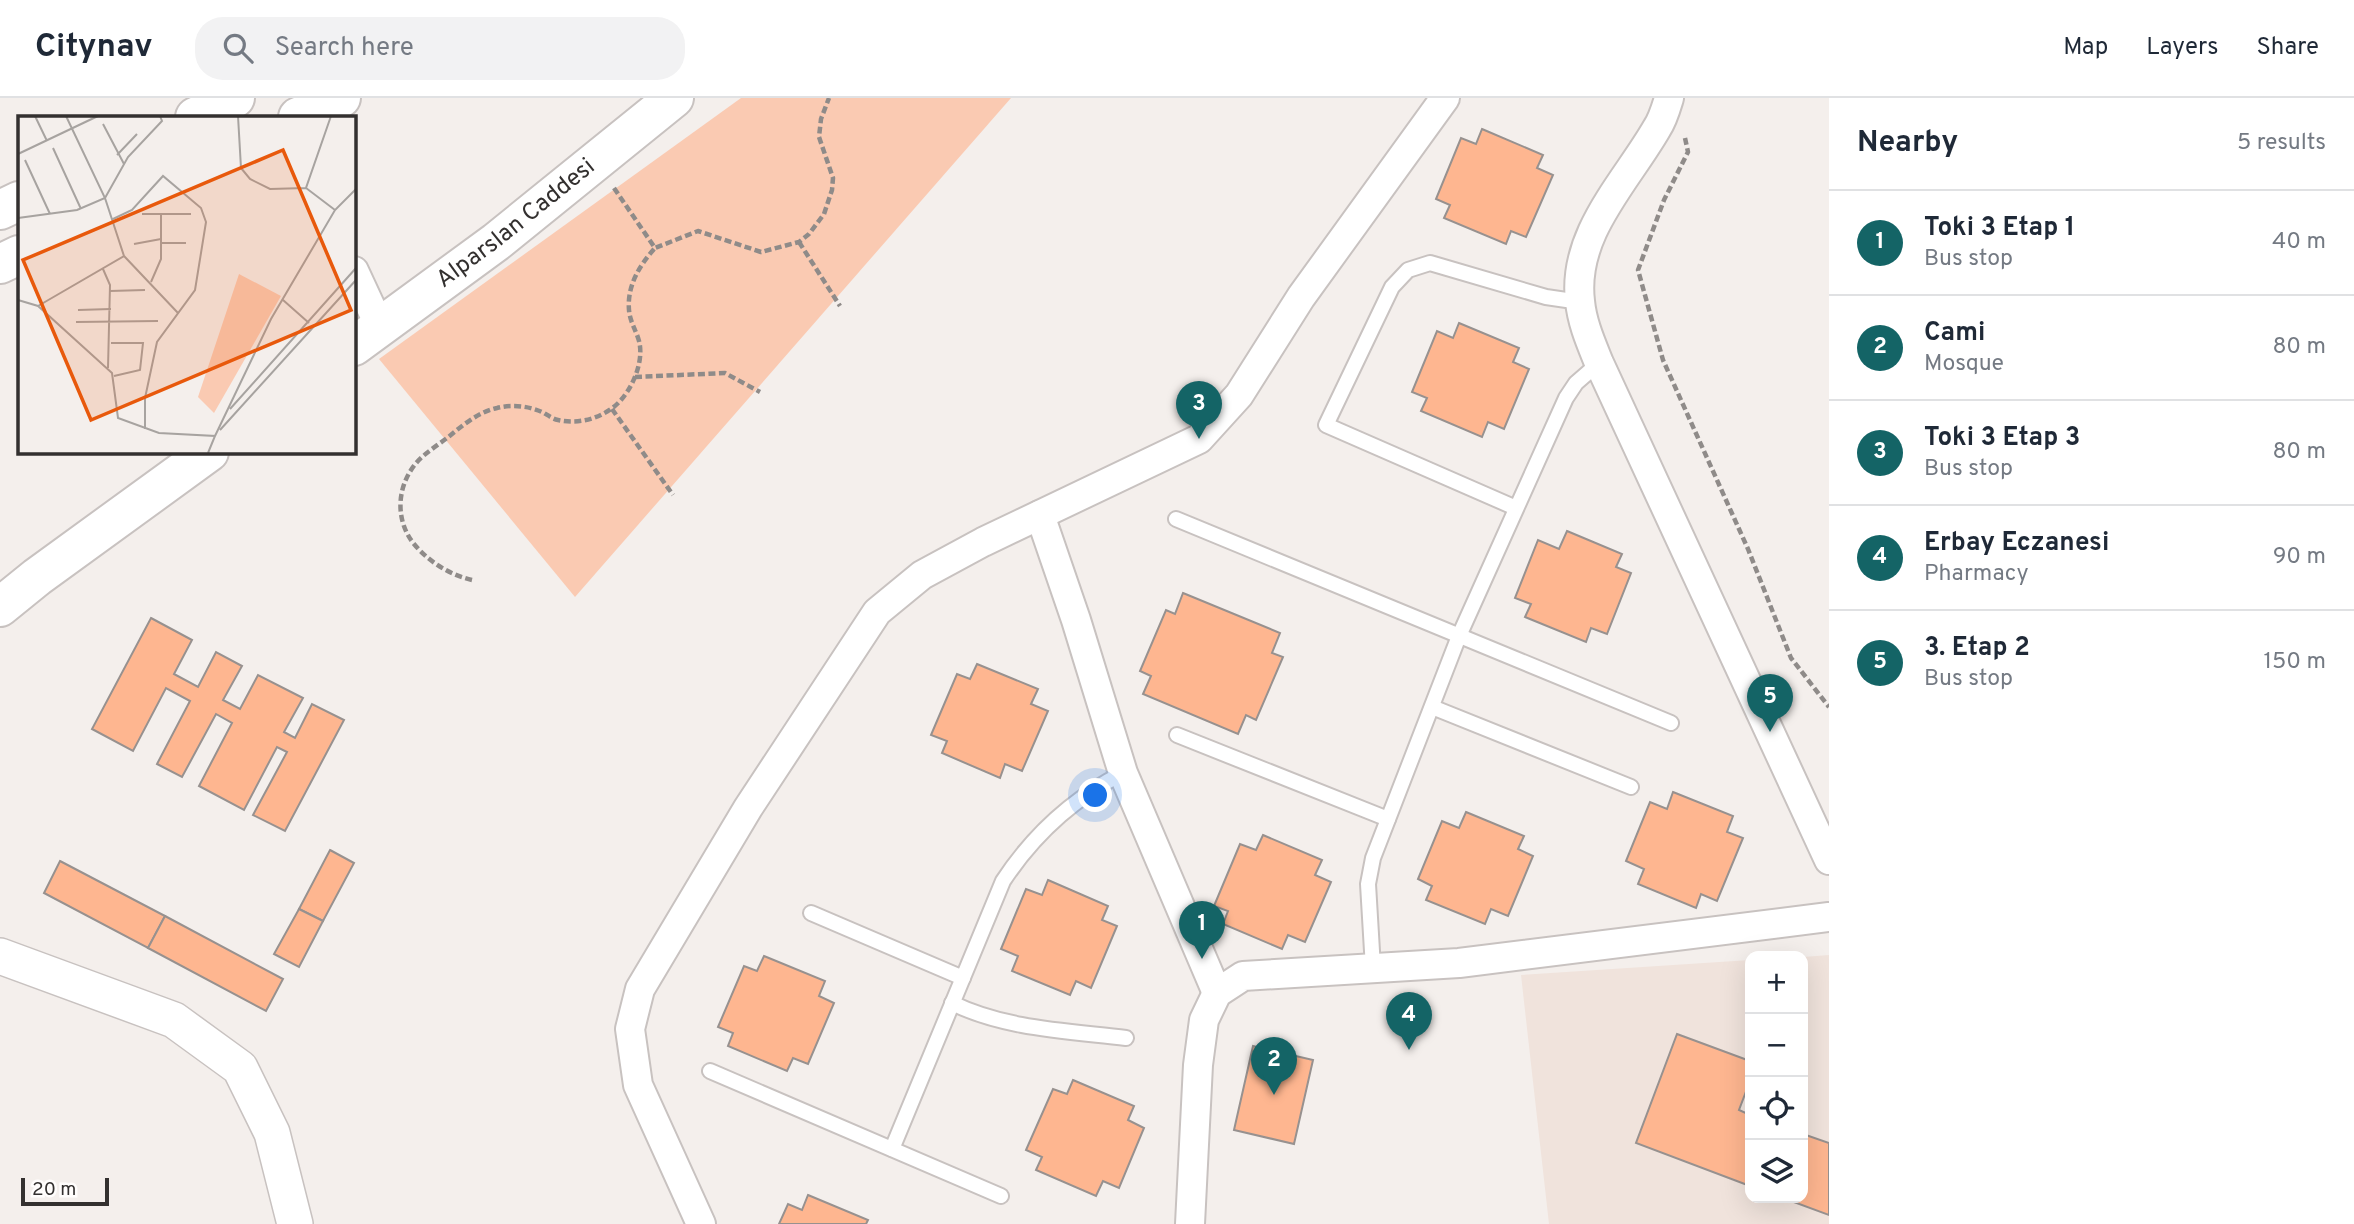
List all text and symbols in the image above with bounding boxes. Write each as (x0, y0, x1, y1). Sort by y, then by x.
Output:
search box (195, 17, 685, 80)
text: Citynav (35, 27, 153, 69)
icon: search (219, 29, 257, 67)
text: Search here (275, 32, 414, 65)
text: Map (2063, 33, 2108, 63)
text: Layers (2146, 33, 2218, 63)
text: Share (2256, 33, 2319, 63)
inset map (18, 116, 355, 453)
text: Nearby (1857, 125, 1958, 162)
text: 5 results (2237, 129, 2326, 158)
street label: Alparslan Caddesi (431, 152, 602, 295)
text: Toki 3 Etap 1 (1924, 212, 2075, 245)
text: 1 (1875, 228, 1885, 257)
text: 40 m (2272, 228, 2326, 257)
text: Bus stop (1924, 245, 2013, 274)
text: Cami (1924, 317, 1985, 350)
text: 2 (1873, 333, 1887, 362)
text: 80 m (2273, 333, 2326, 362)
text: Mosque (1924, 350, 2004, 379)
pin: 3 (1176, 381, 1222, 439)
text: Toki 3 Etap 3 (1924, 422, 2080, 455)
text: 3 (1873, 438, 1887, 467)
text: 80 m (2273, 438, 2326, 467)
text: Bus stop (1924, 455, 2013, 484)
text: Erbay Eczanesi (1924, 527, 2109, 560)
text: 4 (1873, 543, 1887, 572)
text: 90 m (2273, 543, 2326, 572)
text: Pharmacy (1924, 560, 2029, 589)
text: 3. Etap 2 (1924, 632, 2030, 665)
text: 5 (1873, 648, 1887, 677)
text: 150 m (2264, 648, 2326, 677)
text: Bus stop (1924, 665, 2013, 694)
pin: 5 (1747, 674, 1793, 732)
your location (1078, 778, 1112, 812)
pin: 1 (1179, 901, 1225, 959)
map controls (1745, 951, 1808, 1203)
button: + (1745, 951, 1808, 1014)
pin: 4 (1386, 992, 1432, 1050)
button: − (1745, 1014, 1808, 1077)
pin: 2 (1251, 1037, 1297, 1095)
button: locate (1745, 1077, 1808, 1140)
button: layers (1745, 1140, 1808, 1203)
scale bar (21, 1175, 108, 1207)
text: 20 m (32, 1178, 76, 1202)

